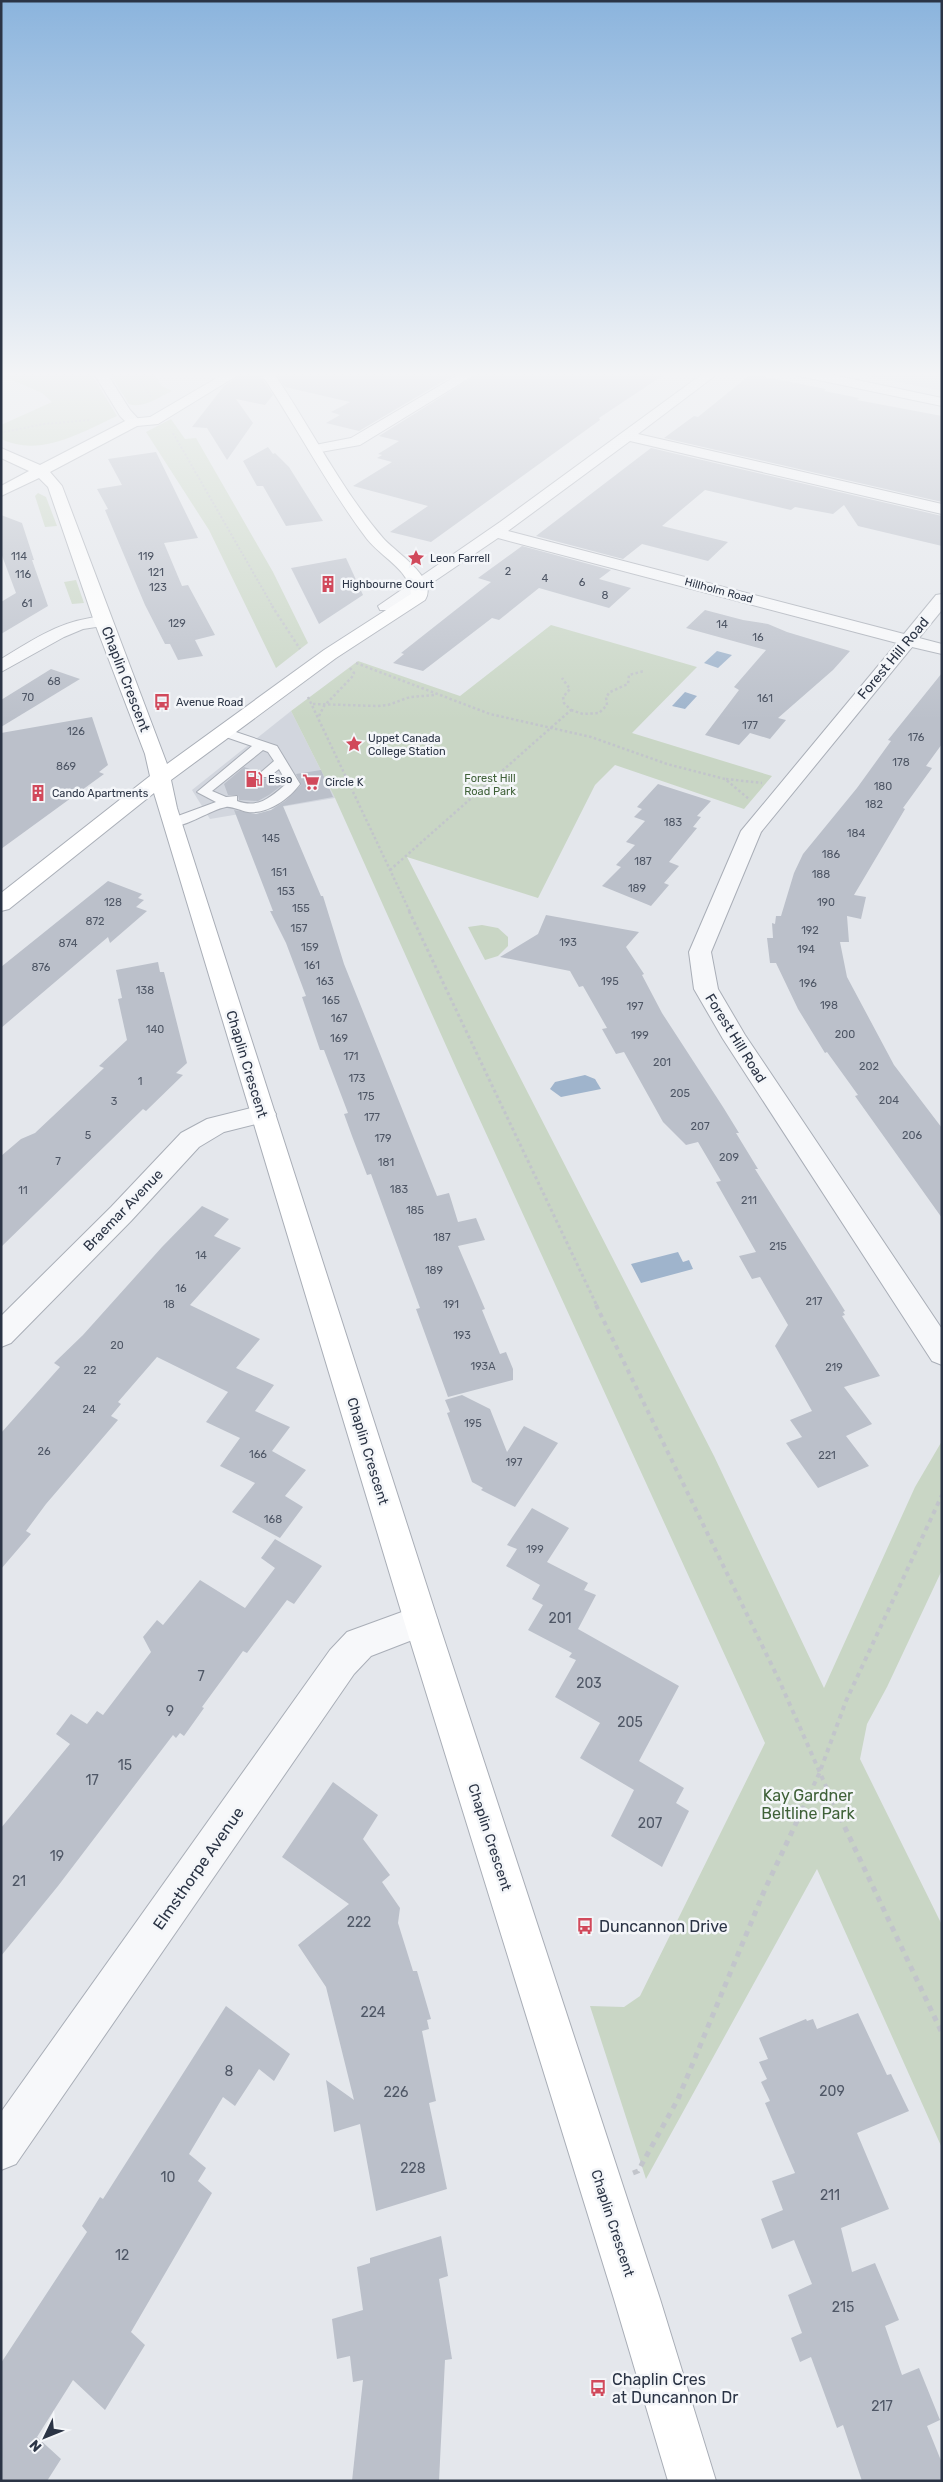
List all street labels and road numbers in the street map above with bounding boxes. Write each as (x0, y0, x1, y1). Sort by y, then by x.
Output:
street label: Hillholm Road (683, 575, 754, 606)
street label: Forest Hill Road (854, 614, 933, 703)
street label: Chaplin Crescent (98, 624, 154, 735)
street label: Forest Hill Road (701, 991, 770, 1086)
street label: Chaplin Crescent (222, 1008, 271, 1120)
street label: Braemar Avenue (80, 1166, 167, 1255)
street label: Chaplin Crescent (343, 1395, 392, 1507)
street label: Chaplin Crescent (464, 1781, 515, 1893)
street label: Elmsthorpe Avenue (149, 1803, 248, 1933)
street label: Chaplin Crescent (587, 2167, 638, 2279)

